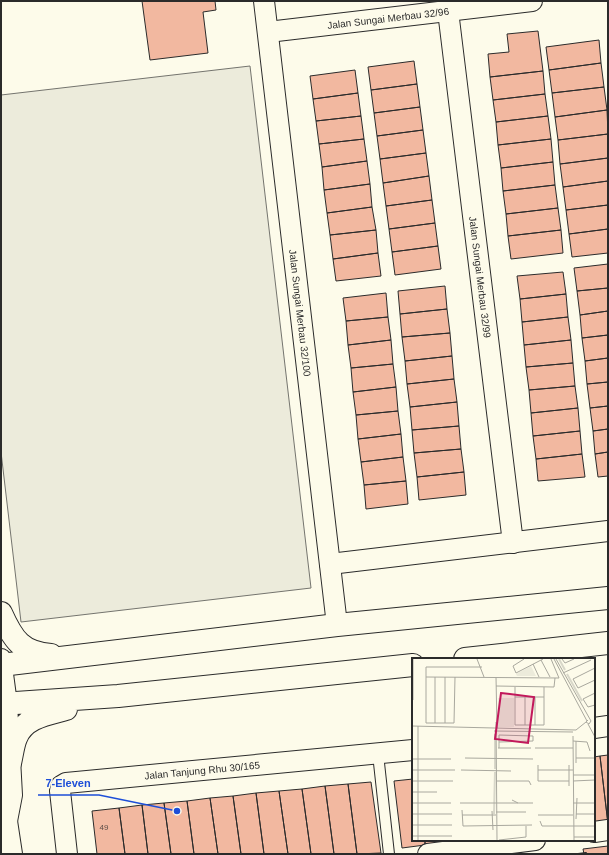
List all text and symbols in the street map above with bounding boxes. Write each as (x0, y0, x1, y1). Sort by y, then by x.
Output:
street label: Jalan Sungai Merbau 32/96 (327, 5, 450, 30)
street label: Jalan Sungai Merbau 32/99 (468, 216, 493, 339)
street label: Jalan Sungai Merbau 32/100 (288, 249, 313, 377)
inset map (412, 658, 595, 841)
street label: Jalan Tanjung Rhu 30/165 (144, 759, 261, 781)
callout: 7-Eleven (38, 772, 99, 795)
text: 7-Eleven (45, 777, 91, 789)
house number: 49 (100, 823, 109, 832)

